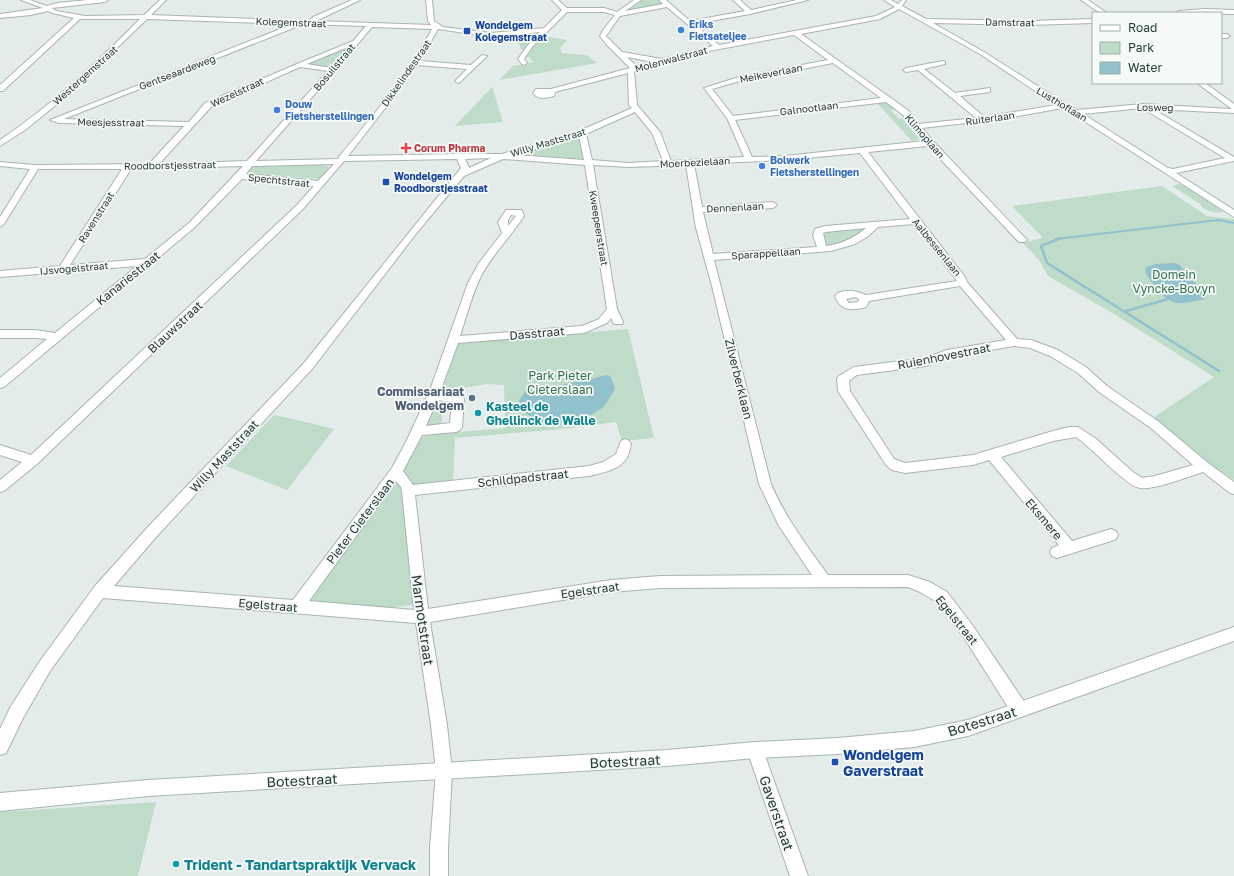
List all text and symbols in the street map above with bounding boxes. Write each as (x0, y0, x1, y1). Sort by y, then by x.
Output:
legend (1092, 12, 1222, 84)
street label: Kolegemstraat (255, 15, 327, 29)
street label: Damstraat (985, 16, 1035, 28)
place label: Eriks Fietsateljee (689, 18, 747, 42)
place label: Wondelgem Kolegemstraat (475, 19, 547, 43)
text: Road (1128, 20, 1157, 35)
marker: Eriks Fietsateljee (676, 25, 686, 35)
marker: Wondelgem Kolegemstraat (462, 26, 472, 36)
street label: Dikkelindestraat (378, 37, 434, 109)
text: Park (1128, 40, 1154, 55)
street label: Bosuilstraat (311, 41, 357, 93)
street label: Westergemstraat (50, 43, 120, 107)
street label: Molenwalstraat (633, 44, 709, 74)
street label: Gentseaardeweg (137, 52, 217, 92)
text: Water (1128, 60, 1162, 75)
street label: Meikeverlaan (738, 61, 804, 85)
street label: Wezelstraat (208, 74, 266, 110)
street label: Lusthoflaan (1034, 84, 1090, 124)
place label: Douw Fietsherstellingen (285, 98, 374, 122)
street label: Galnootlaan (779, 98, 839, 118)
street label: Losweg (1136, 101, 1174, 113)
marker: Douw Fietsherstellingen (272, 105, 282, 115)
street label: Ruiterlaan (965, 109, 1015, 127)
street label: Klimoplaan (903, 112, 947, 160)
street label: Meesjesstraat (77, 115, 145, 129)
street label: Willy Maststraat (509, 125, 587, 159)
place label: Corum Pharma (414, 142, 485, 154)
marker: Corum Pharma (401, 143, 411, 153)
street label: Moerbezielaan (659, 154, 731, 170)
place label: Bolwerk Fietsherstellingen (770, 154, 859, 178)
street label: Roodborstjesstraat (124, 158, 216, 172)
marker: Bolwerk Fietsherstellingen (757, 161, 767, 171)
place label: Wondelgem Roodborstjesstraat (394, 170, 488, 194)
street label: Spechtstraat (247, 171, 311, 189)
marker: Wondelgem Roodborstjesstraat (381, 177, 391, 187)
street label: Ravenstraat (76, 189, 116, 245)
street label: Kweepeerstraat (587, 189, 611, 267)
street label: Dennenlaan (706, 199, 764, 215)
street label: Aalbessenlaan (910, 216, 964, 278)
street label: Sparappellaan (731, 245, 801, 261)
street label: Kanariestraat (93, 248, 163, 308)
street label: IJsvogelstraat (39, 259, 109, 277)
park label: Domein Vyncke-Bovyn (1133, 267, 1215, 296)
street label: Blauwstraat (144, 298, 206, 356)
street label: Dasstraat (509, 323, 565, 343)
street label: Zilverberklaan (722, 337, 756, 421)
street label: Ruienhovestraat (896, 340, 992, 372)
park label: Park Pieter Cieterslaan (527, 368, 593, 397)
place label: Commissariaat Wondelgem (377, 384, 464, 413)
marker: Commissariaat Wondelgem (467, 393, 477, 403)
place label: Kasteel de Ghellinck de Walle (486, 399, 596, 428)
marker: Kasteel de Ghellinck de Walle (473, 408, 483, 418)
street label: Willy Maststraat (186, 416, 262, 496)
street label: Schildpadstraat (477, 466, 569, 490)
street label: Pieter Cieterslaan (323, 475, 397, 567)
street label: Eksmere (1022, 495, 1066, 543)
street label: Marmotstraat (408, 574, 438, 666)
street label: Egelstraat (560, 578, 621, 602)
street label: Egelstraat (932, 592, 982, 648)
street label: Egelstraat (238, 595, 298, 615)
street label: Botestraat (946, 702, 1018, 740)
place label: Wondelgem Gaverstraat (843, 746, 924, 779)
street label: Botestraat (589, 751, 661, 771)
marker: Wondelgem Gaverstraat (830, 757, 840, 767)
street label: Botestraat (266, 770, 338, 790)
street label: Gaverstraat (756, 773, 798, 853)
place label: Trident - Tandartspraktijk Vervack (184, 856, 416, 873)
marker: Trident - Tandartspraktijk Vervack (171, 859, 181, 869)

